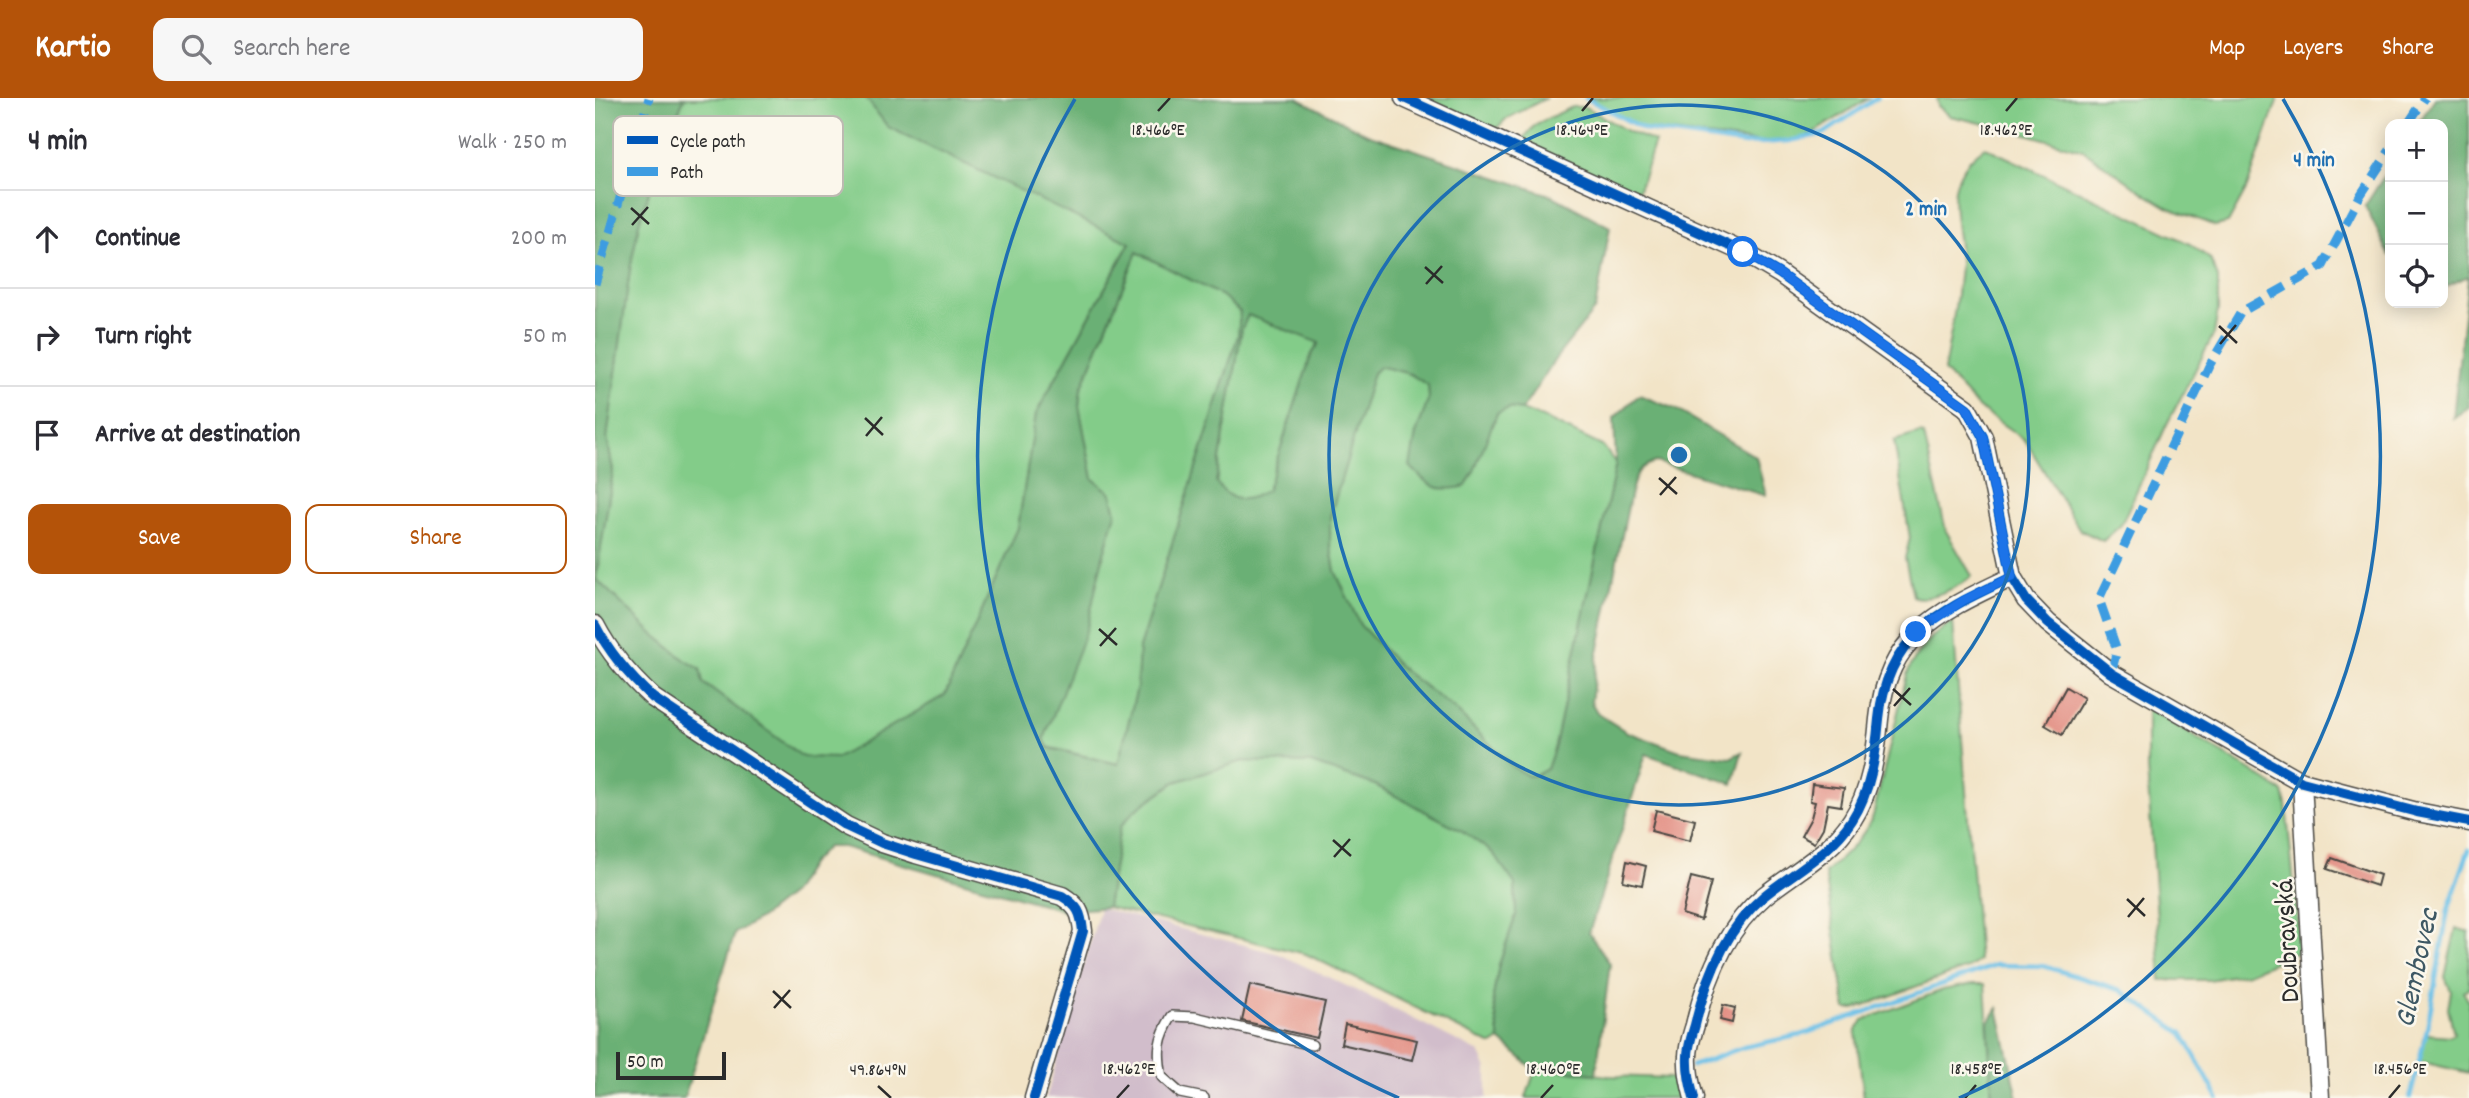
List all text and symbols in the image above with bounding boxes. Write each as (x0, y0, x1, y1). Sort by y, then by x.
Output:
search box (153, 18, 643, 81)
text: Kartio (35, 26, 111, 73)
icon: search (177, 30, 215, 68)
text: Search here (233, 31, 350, 68)
text: Map (2209, 32, 2245, 66)
text: Layers (2283, 32, 2344, 66)
text: Share (2382, 32, 2434, 66)
legend (613, 116, 843, 196)
text: 18.466°E (1131, 119, 1185, 144)
text: 18.464°E (1556, 119, 1608, 144)
text: 18.462°E (1980, 119, 2032, 144)
map controls (2385, 119, 2448, 308)
button: + (2385, 119, 2448, 182)
text: 4 min (28, 122, 87, 165)
text: Walk · 250 m (458, 127, 567, 160)
text: Cycle path (670, 130, 745, 157)
text: 4 min (2293, 147, 2335, 177)
text: Path (670, 161, 703, 188)
button: − (2385, 182, 2448, 245)
text: 2 min (1905, 196, 1947, 226)
icon: ahead (28, 220, 66, 258)
text: Continue (95, 221, 180, 258)
text: 200 m (511, 223, 567, 256)
route start (1727, 236, 1758, 267)
button: locate (2385, 245, 2448, 308)
icon: right (28, 318, 66, 356)
text: Turn right (95, 319, 192, 356)
text: 50 m (523, 321, 567, 354)
icon: arrive (28, 416, 66, 454)
text: Arrive at destination (95, 417, 300, 454)
centre of rings (1667, 443, 1691, 467)
button: Save (28, 504, 291, 574)
button: Share (305, 504, 567, 574)
route end (1900, 616, 1931, 647)
street label: Doubravská (2267, 878, 2313, 1003)
water label: Glembovec (2386, 904, 2453, 1032)
scale bar (616, 1049, 726, 1081)
text: 50 m (627, 1050, 664, 1077)
text: 18.462°E (1103, 1058, 1155, 1083)
text: 18.460°E (1526, 1058, 1580, 1083)
text: 18.458°E (1950, 1058, 2002, 1083)
text: 18.456°E (2374, 1058, 2426, 1083)
text: 49.864°N (850, 1059, 906, 1084)

